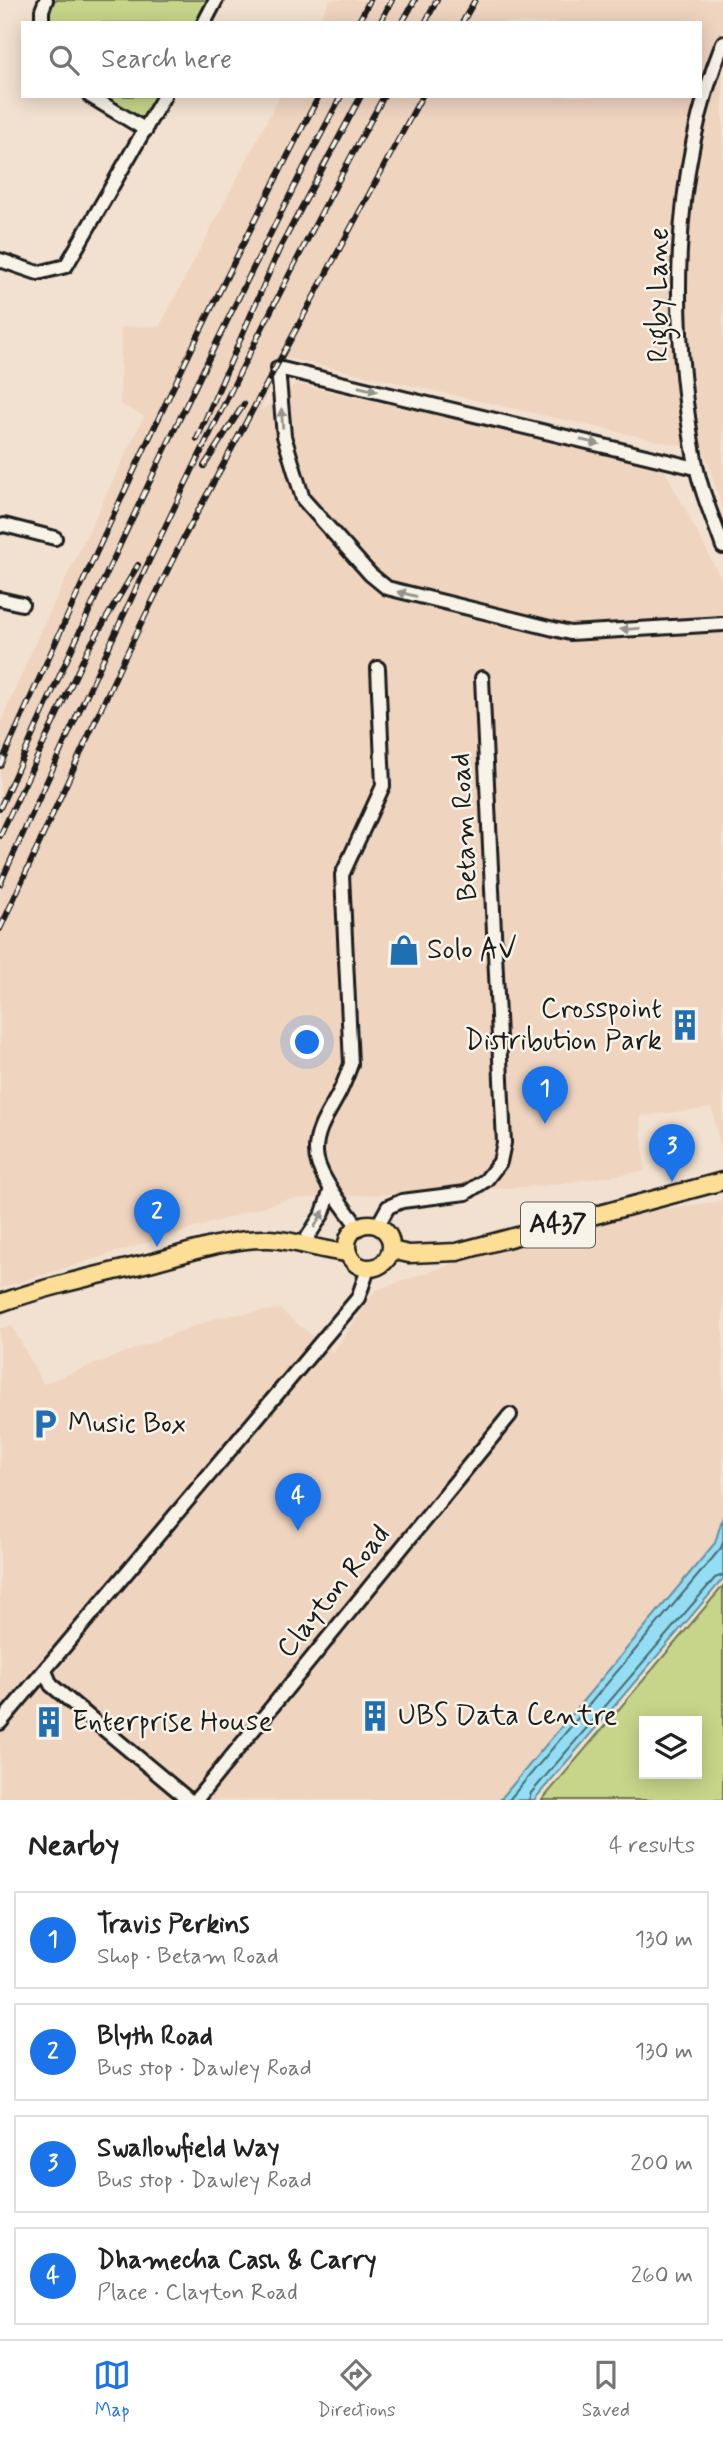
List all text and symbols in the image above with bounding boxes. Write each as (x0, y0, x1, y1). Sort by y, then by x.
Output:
search box (21, 21, 702, 98)
icon: search (45, 41, 83, 79)
text: Search here (101, 43, 232, 77)
street label: Rigby Lane (641, 227, 681, 363)
one-way arrow (358, 384, 380, 395)
one-way arrow (276, 407, 287, 429)
one-way arrow (579, 437, 601, 448)
one-way arrow (396, 588, 418, 599)
one-way arrow (618, 624, 640, 635)
street label: Betam Road (443, 752, 487, 902)
place label: Solo AV (427, 932, 517, 969)
shop icon: Solo AV (387, 933, 421, 967)
place label: Crosspoint Distribution Park (464, 991, 662, 1060)
building icon: Crosspoint Distribution Park (668, 1008, 702, 1042)
your location (290, 1025, 324, 1059)
pin: 1 (522, 1066, 568, 1124)
pin: 3 (649, 1124, 695, 1182)
pin: 2 (134, 1189, 180, 1247)
road number: A437 (521, 1202, 595, 1248)
one-way arrow (313, 1209, 325, 1228)
place label: Music Box (68, 1406, 186, 1443)
parking icon: Music Box (28, 1407, 62, 1441)
pin: 4 (275, 1473, 321, 1531)
street label: Clayton Road (269, 1518, 399, 1666)
place label: UBS Data Centre (398, 1698, 617, 1735)
building icon: UBS Data Centre (358, 1699, 392, 1733)
place label: Enterprise House (72, 1704, 272, 1741)
building icon: Enterprise House (32, 1705, 66, 1739)
map controls (639, 1716, 702, 1779)
button: layers (639, 1716, 702, 1779)
text: Nearby (28, 1826, 119, 1865)
text: 4 results (609, 1831, 695, 1861)
text: Travis Perkins (97, 1908, 250, 1942)
text: 1 (48, 1925, 58, 1955)
text: 130 m (635, 1925, 693, 1955)
text: Shop · Betam Road (97, 1942, 279, 1972)
text: Blyth Road (97, 2020, 213, 2054)
text: 2 (47, 2037, 59, 2067)
text: 130 m (635, 2037, 693, 2067)
text: Bus stop · Dawley Road (97, 2054, 312, 2084)
text: Swallowfield Way (97, 2132, 279, 2166)
text: 3 (48, 2149, 58, 2179)
text: 200 m (630, 2149, 693, 2179)
text: Bus stop · Dawley Road (97, 2166, 312, 2196)
text: Dhamecha Cash & Carry (97, 2244, 377, 2278)
text: 4 (46, 2261, 60, 2291)
text: 260 m (631, 2261, 693, 2291)
text: Place · Clayton Road (97, 2278, 298, 2308)
tab: Map (93, 2356, 131, 2423)
tab: Directions (317, 2356, 396, 2423)
tab: Saved (582, 2356, 630, 2423)

